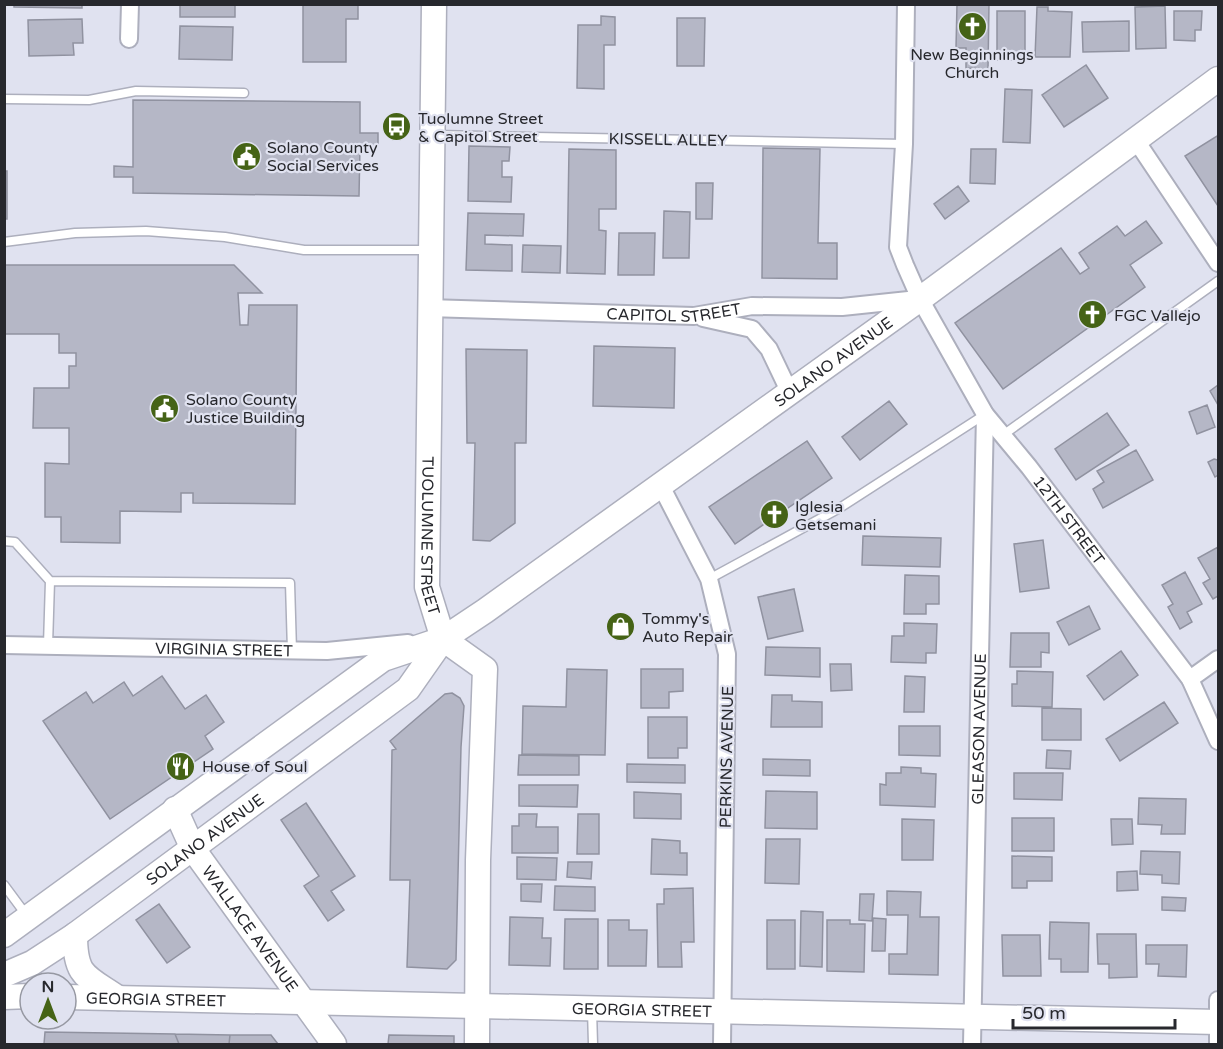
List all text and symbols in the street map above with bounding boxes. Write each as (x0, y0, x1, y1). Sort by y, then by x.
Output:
church icon: New Beginnings Church (956, 10, 988, 42)
place label: New Beginnings Church (910, 45, 1034, 83)
place label: Tuolumne Street & Capitol Street (418, 109, 543, 147)
bus stop icon: Tuolumne Street & Capitol Street (381, 111, 413, 143)
street label: KISSELL ALLEY (609, 129, 727, 151)
place label: Solano County Social Services (267, 138, 379, 176)
public building icon: Solano County Social Services (230, 140, 262, 172)
street label: CAPITOL STREET (606, 299, 743, 328)
church icon: FGC Vallejo (1077, 299, 1109, 331)
place label: FGC Vallejo (1114, 306, 1201, 326)
street label: SOLANO AVENUE (770, 313, 897, 411)
place label: Solano County Justice Building (186, 390, 305, 428)
public building icon: Solano County Justice Building (149, 392, 181, 424)
street label: TUOLUMNE STREET (416, 456, 444, 618)
street label: 12TH STREET (1028, 472, 1109, 569)
place label: Iglesia Getsemani (795, 497, 876, 535)
church icon: Iglesia Getsemani (758, 499, 790, 531)
place label: Tommy's Auto Repair (642, 609, 734, 647)
shop icon: Tommy's Auto Repair (605, 611, 637, 643)
street label: VIRGINIA STREET (155, 639, 293, 661)
street label: GLEASON AVENUE (968, 653, 991, 805)
street label: PERKINS AVENUE (716, 686, 738, 828)
restaurant icon: House of Soul (165, 750, 197, 782)
place label: House of Soul (202, 757, 307, 777)
street label: SOLANO AVENUE (142, 790, 268, 890)
street label: WALLACE AVENUE (197, 862, 302, 996)
north arrow (18, 971, 78, 1031)
text: N (42, 977, 54, 997)
street label: GEORGIA STREET (86, 988, 226, 1011)
scale bar (1013, 992, 1175, 1030)
street label: GEORGIA STREET (572, 999, 712, 1022)
text: 50 m (1022, 1002, 1066, 1024)

